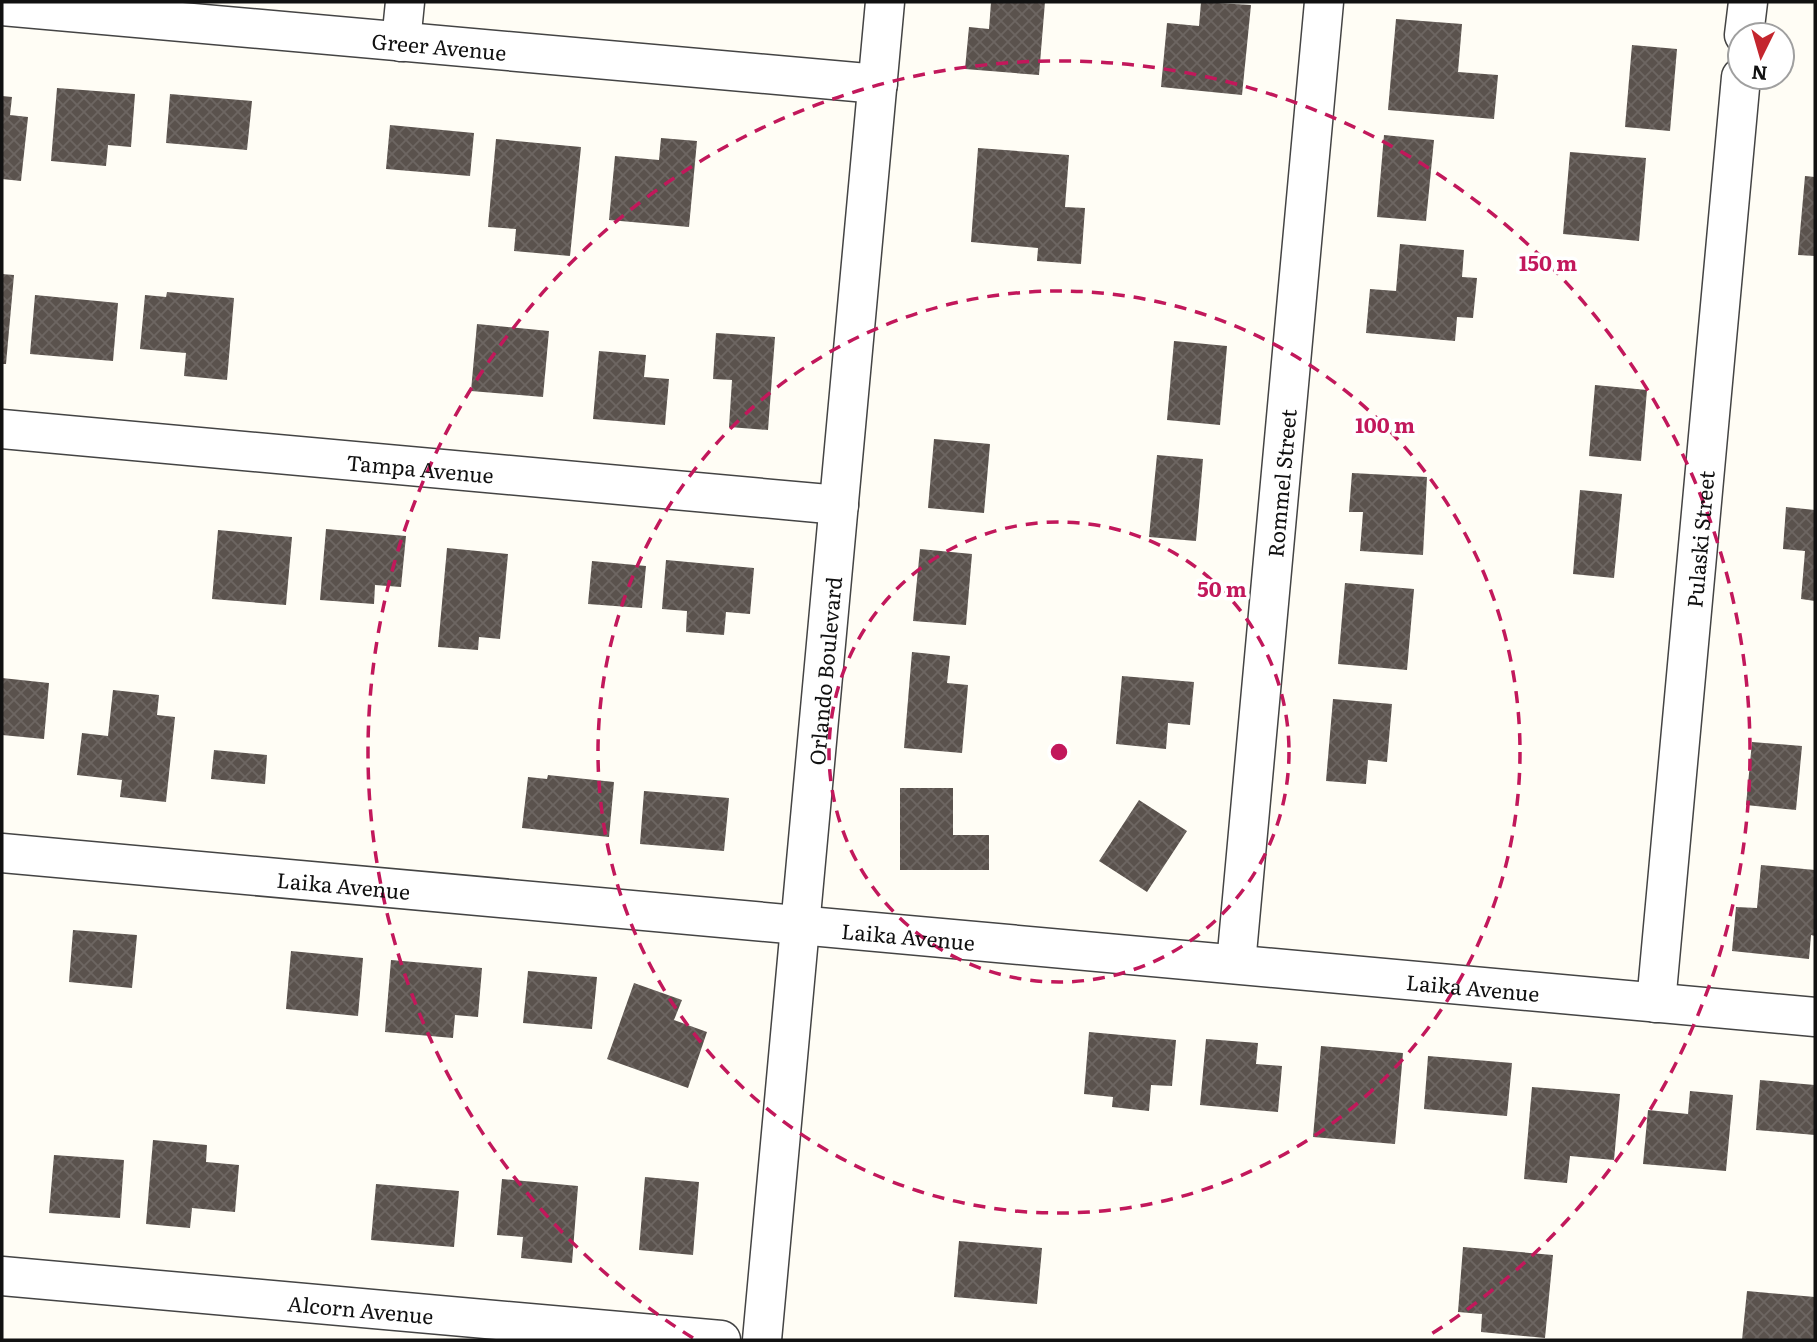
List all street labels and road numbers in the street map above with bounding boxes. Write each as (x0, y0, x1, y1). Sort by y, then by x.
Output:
street label: Greer Avenue (371, 24, 508, 66)
street label: Rommel Street (1258, 407, 1302, 559)
street label: Tampa Avenue (345, 445, 495, 489)
street label: Pulaski Street (1677, 468, 1720, 609)
street label: Orlando Boulevard (799, 575, 848, 766)
street label: Laika Avenue (276, 862, 412, 905)
street label: Laika Avenue (840, 914, 976, 956)
street label: Laika Avenue (1405, 965, 1541, 1008)
street label: Alcorn Avenue (286, 1286, 435, 1330)

